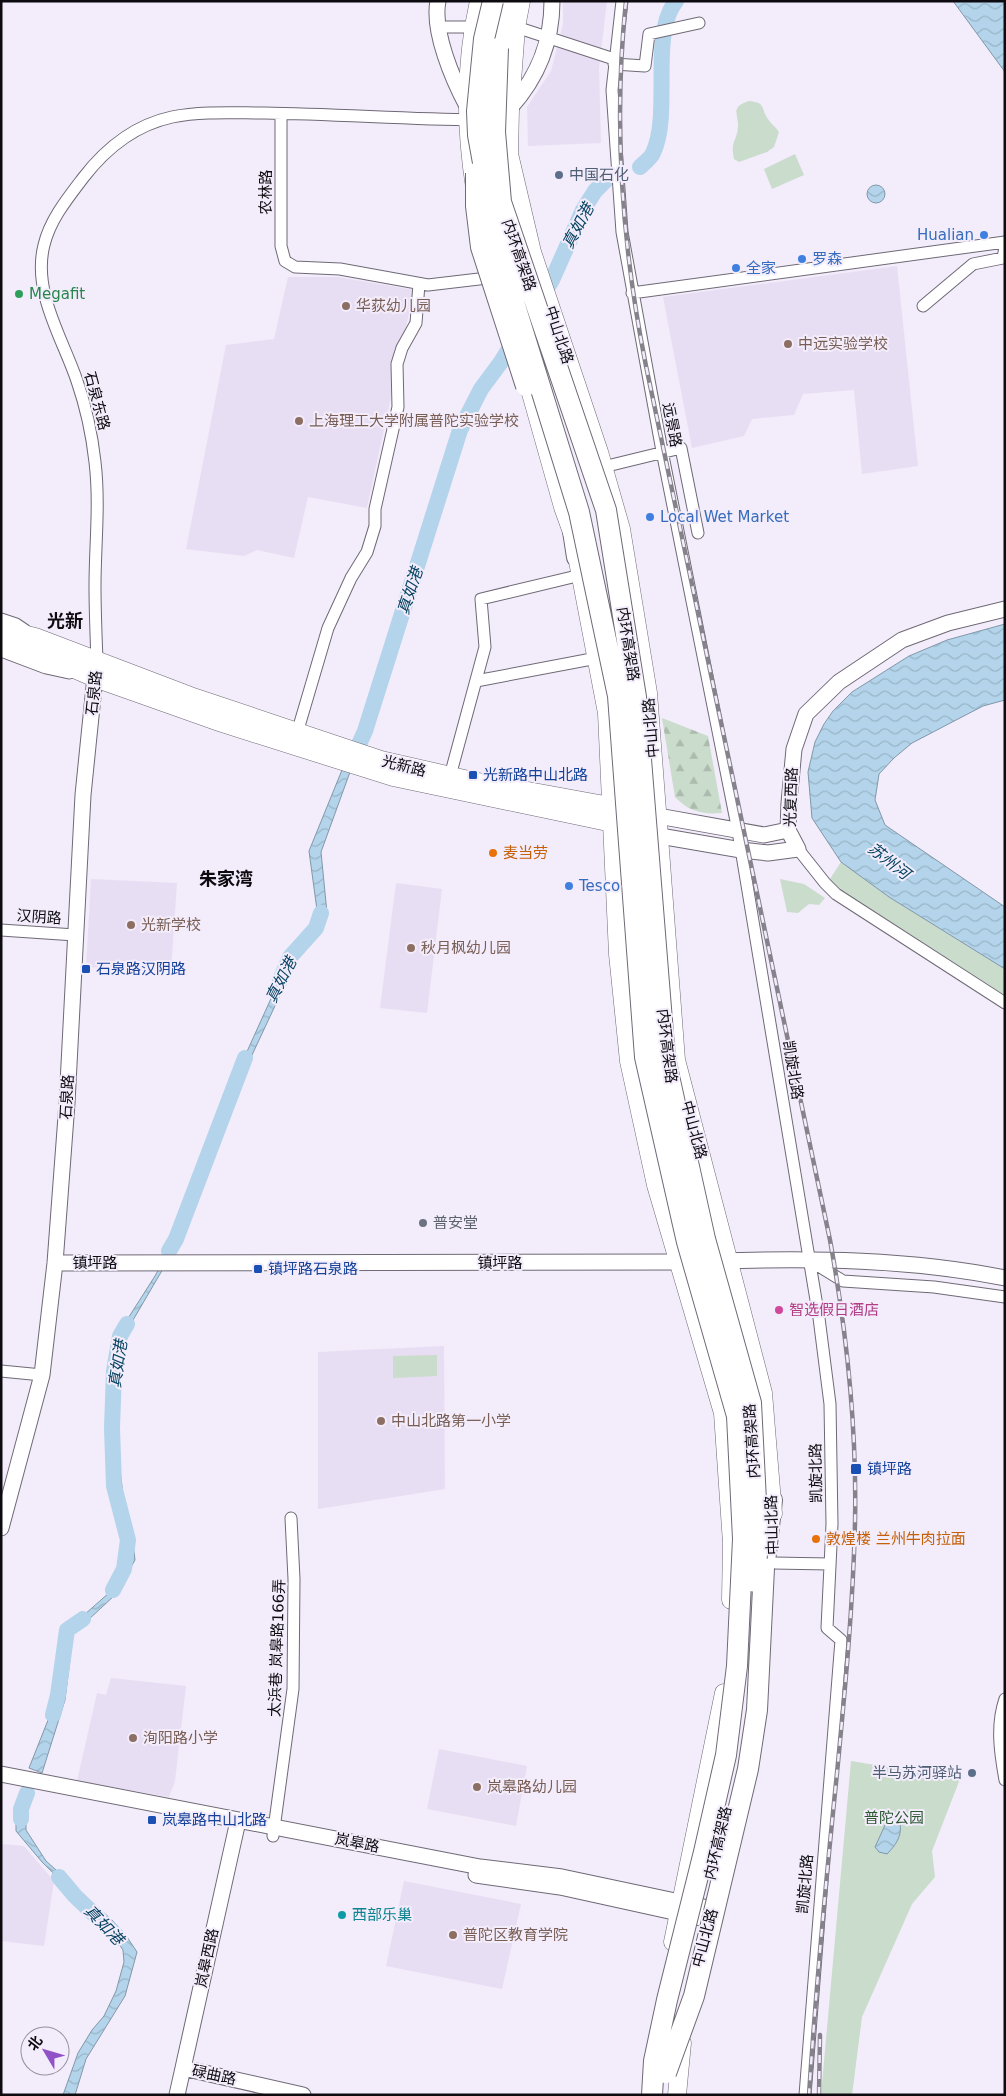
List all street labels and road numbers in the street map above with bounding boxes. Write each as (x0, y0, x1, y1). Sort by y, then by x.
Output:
street label: 农林路 (257, 169, 275, 215)
street label: 内环高架路 (498, 217, 540, 293)
street label: 中山北路 (541, 304, 577, 366)
street label: 石泉东路 (81, 370, 113, 432)
street label: 远景路 (659, 401, 685, 449)
street label: 内环高架路 (613, 606, 643, 682)
street label: 石泉路 (83, 670, 105, 716)
street label: 中山北路 (639, 697, 663, 759)
street label: 光新路 (380, 752, 428, 780)
street label: 光复西路 (781, 767, 801, 827)
street label: 汉阴路 (16, 906, 62, 928)
street label: 内环高架路 (653, 1008, 681, 1084)
street label: 凯旋北路 (779, 1039, 807, 1101)
street label: 石泉路 (57, 1074, 77, 1120)
street label: 中山北路 (678, 1099, 710, 1161)
street label: 镇坪路 (72, 1254, 118, 1272)
street label: 镇坪路 (477, 1254, 523, 1272)
street label: 内环高架路 (740, 1403, 764, 1479)
street label: 凯旋北路 (806, 1443, 826, 1503)
street label: 中山北路 (762, 1495, 782, 1555)
street label: 太浜巷 岚皋路166弄 (266, 1579, 288, 1717)
street label: 内环高架路 (701, 1804, 735, 1882)
street label: 岚皋路 (333, 1830, 381, 1856)
street label: 凯旋北路 (793, 1853, 817, 1915)
street label: 中山北路 (689, 1907, 721, 1969)
street label: 岚皋西路 (192, 1927, 222, 1989)
street label: 碌曲路 (190, 2062, 238, 2088)

